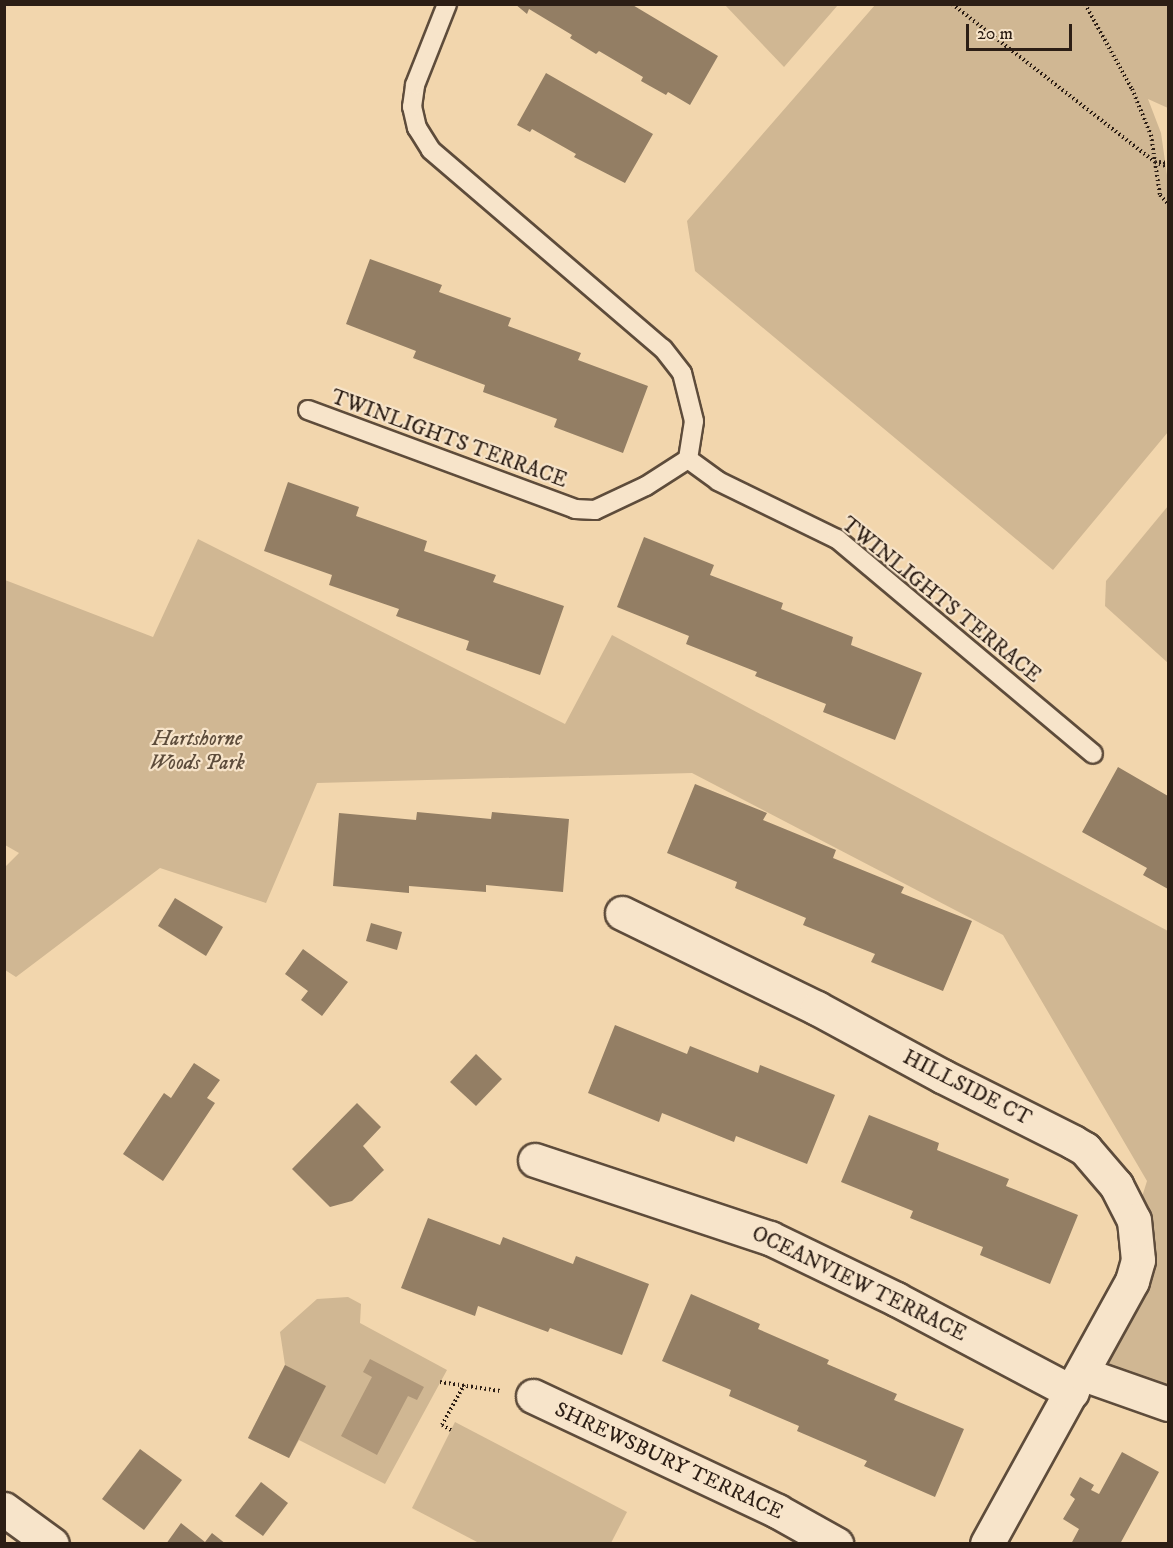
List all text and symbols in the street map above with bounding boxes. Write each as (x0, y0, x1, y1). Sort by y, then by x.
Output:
scale bar (969, 12, 1076, 50)
text: 20 m (977, 23, 1013, 45)
street label: TWINLIGHTS TERRACE (328, 385, 570, 493)
street label: TWINLIGHTS TERRACE (836, 512, 1046, 688)
park label: Hartshorne Woods Park (149, 726, 245, 776)
street label: HILLSIDE CT (899, 1045, 1035, 1131)
street label: OCEANVIEW TERRACE (748, 1221, 970, 1347)
street label: SHREWSBURY TERRACE (551, 1397, 787, 1525)

